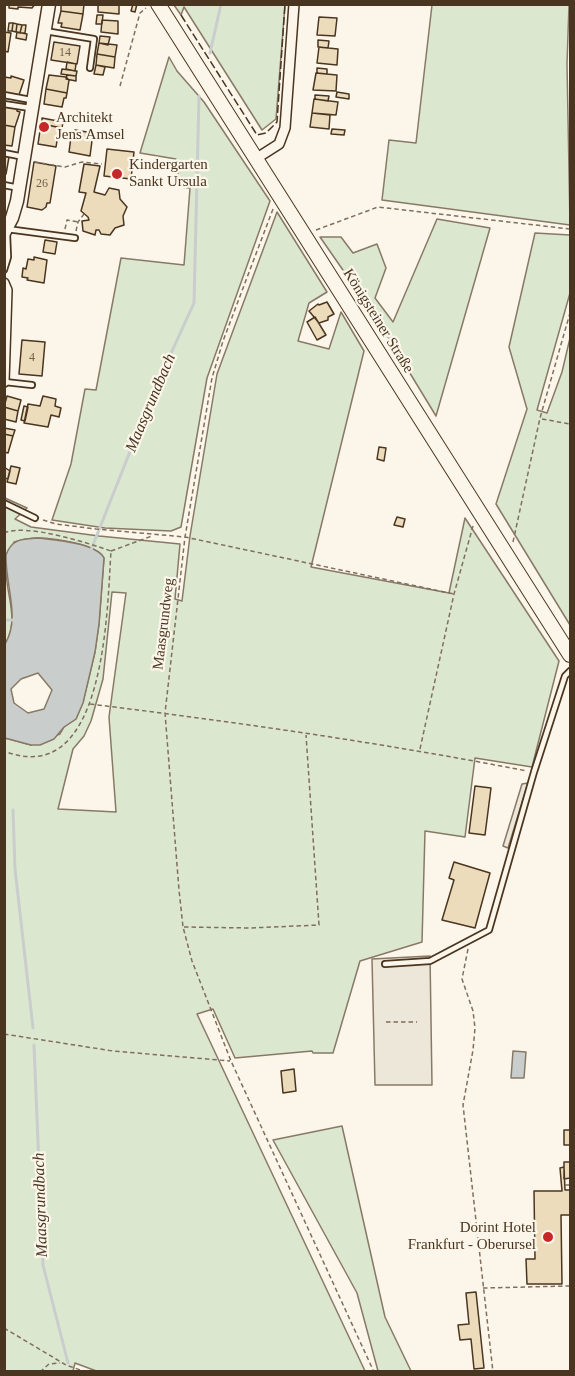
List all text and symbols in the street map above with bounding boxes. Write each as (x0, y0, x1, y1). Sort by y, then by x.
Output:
house number: 14 (59, 46, 71, 60)
place label: Architekt Jens Amsel (56, 109, 125, 144)
marker: Architekt Jens Amsel (37, 120, 51, 134)
place label: Kindergarten Sankt Ursula (129, 156, 208, 191)
marker: Kindergarten Sankt Ursula (110, 167, 124, 181)
house number: 26 (36, 177, 48, 191)
street label: Königsteiner Straße (339, 266, 417, 376)
house number: 4 (29, 351, 35, 365)
water label: Maasgrundbach (122, 351, 180, 455)
street label: Maasgrundweg (149, 577, 179, 671)
water label: Maasgrundbach (30, 1152, 52, 1258)
place label: Dorint Hotel Frankfurt - Oberursel (408, 1219, 536, 1254)
marker: Dorint Hotel Frankfurt - Oberursel (541, 1230, 555, 1244)

